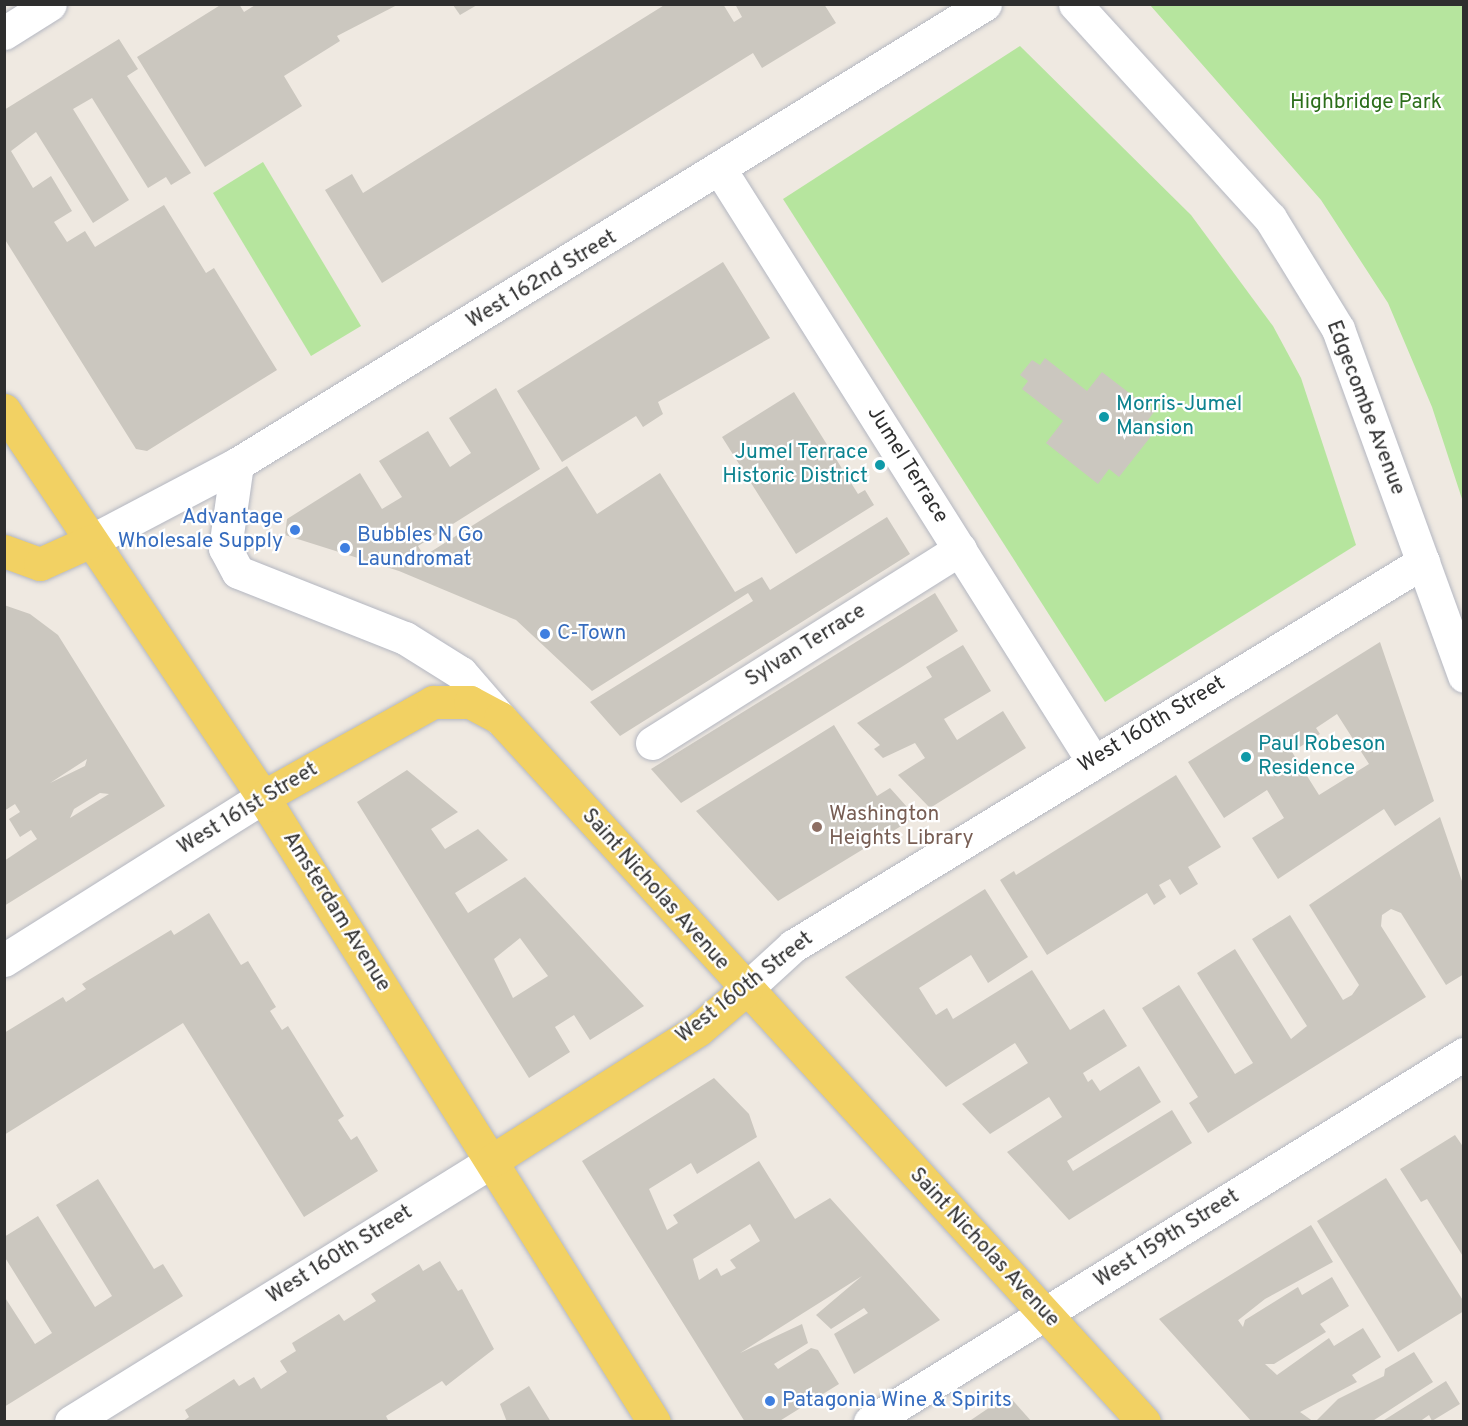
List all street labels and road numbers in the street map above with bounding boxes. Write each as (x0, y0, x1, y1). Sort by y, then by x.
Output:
street label: West 162nd Street (462, 225, 622, 335)
street label: Edgecombe Avenue (1320, 317, 1410, 499)
street label: Jumel Terrace (861, 401, 953, 529)
street label: Sylvan Terrace (741, 599, 871, 693)
street label: West 160th Street (1074, 671, 1230, 779)
street label: West 161st Street (173, 757, 323, 861)
street label: Saint Nicholas Avenue (576, 804, 734, 976)
street label: Amsterdam Avenue (276, 827, 396, 997)
street label: West 160th Street (672, 927, 818, 1049)
street label: Saint Nicholas Avenue (903, 1163, 1065, 1333)
street label: West 159th Street (1090, 1184, 1244, 1294)
street label: West 160th Street (263, 1200, 417, 1310)

